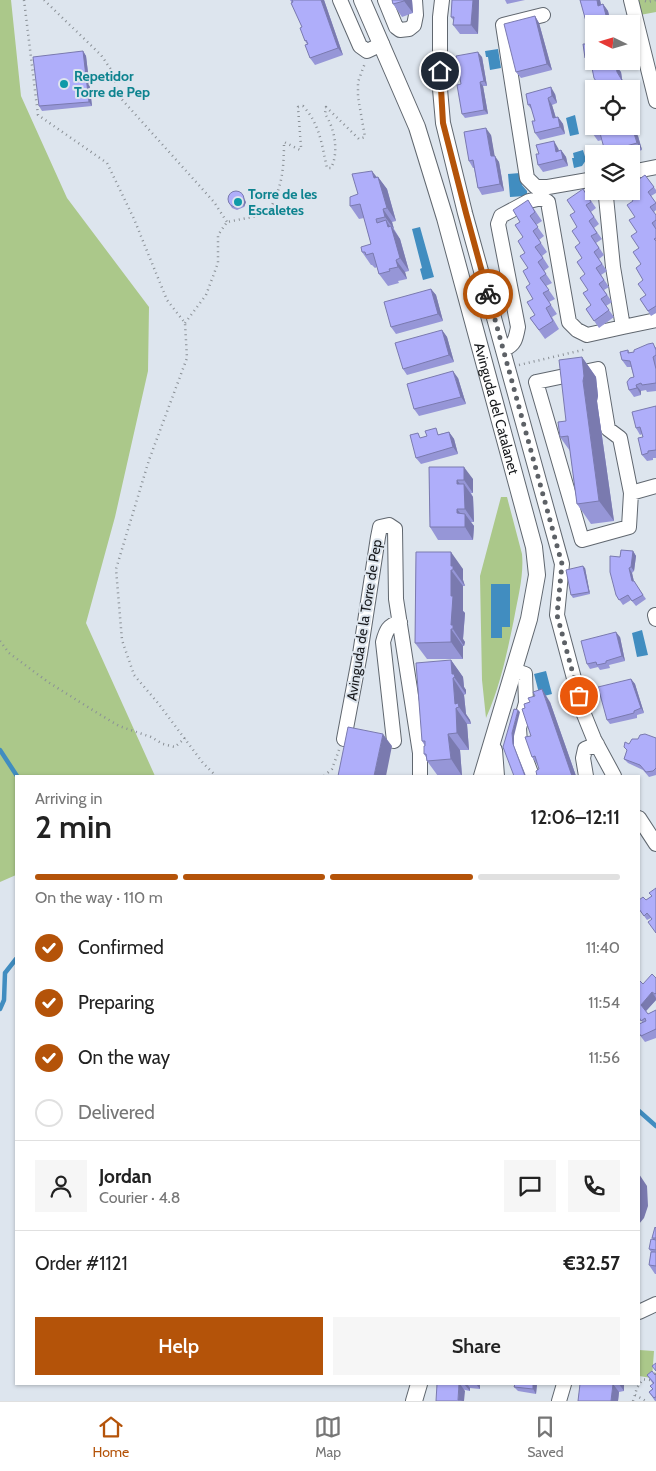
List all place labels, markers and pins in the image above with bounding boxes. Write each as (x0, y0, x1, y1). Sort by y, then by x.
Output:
pin (419, 50, 461, 92)
place label: Repetidor Torre de Pep (74, 67, 150, 101)
marker: Repetidor Torre de Pep (58, 78, 70, 90)
place label: Torre de les Escaletes (248, 185, 317, 219)
marker: Torre de les Escaletes (232, 196, 244, 208)
pin (558, 675, 600, 717)

